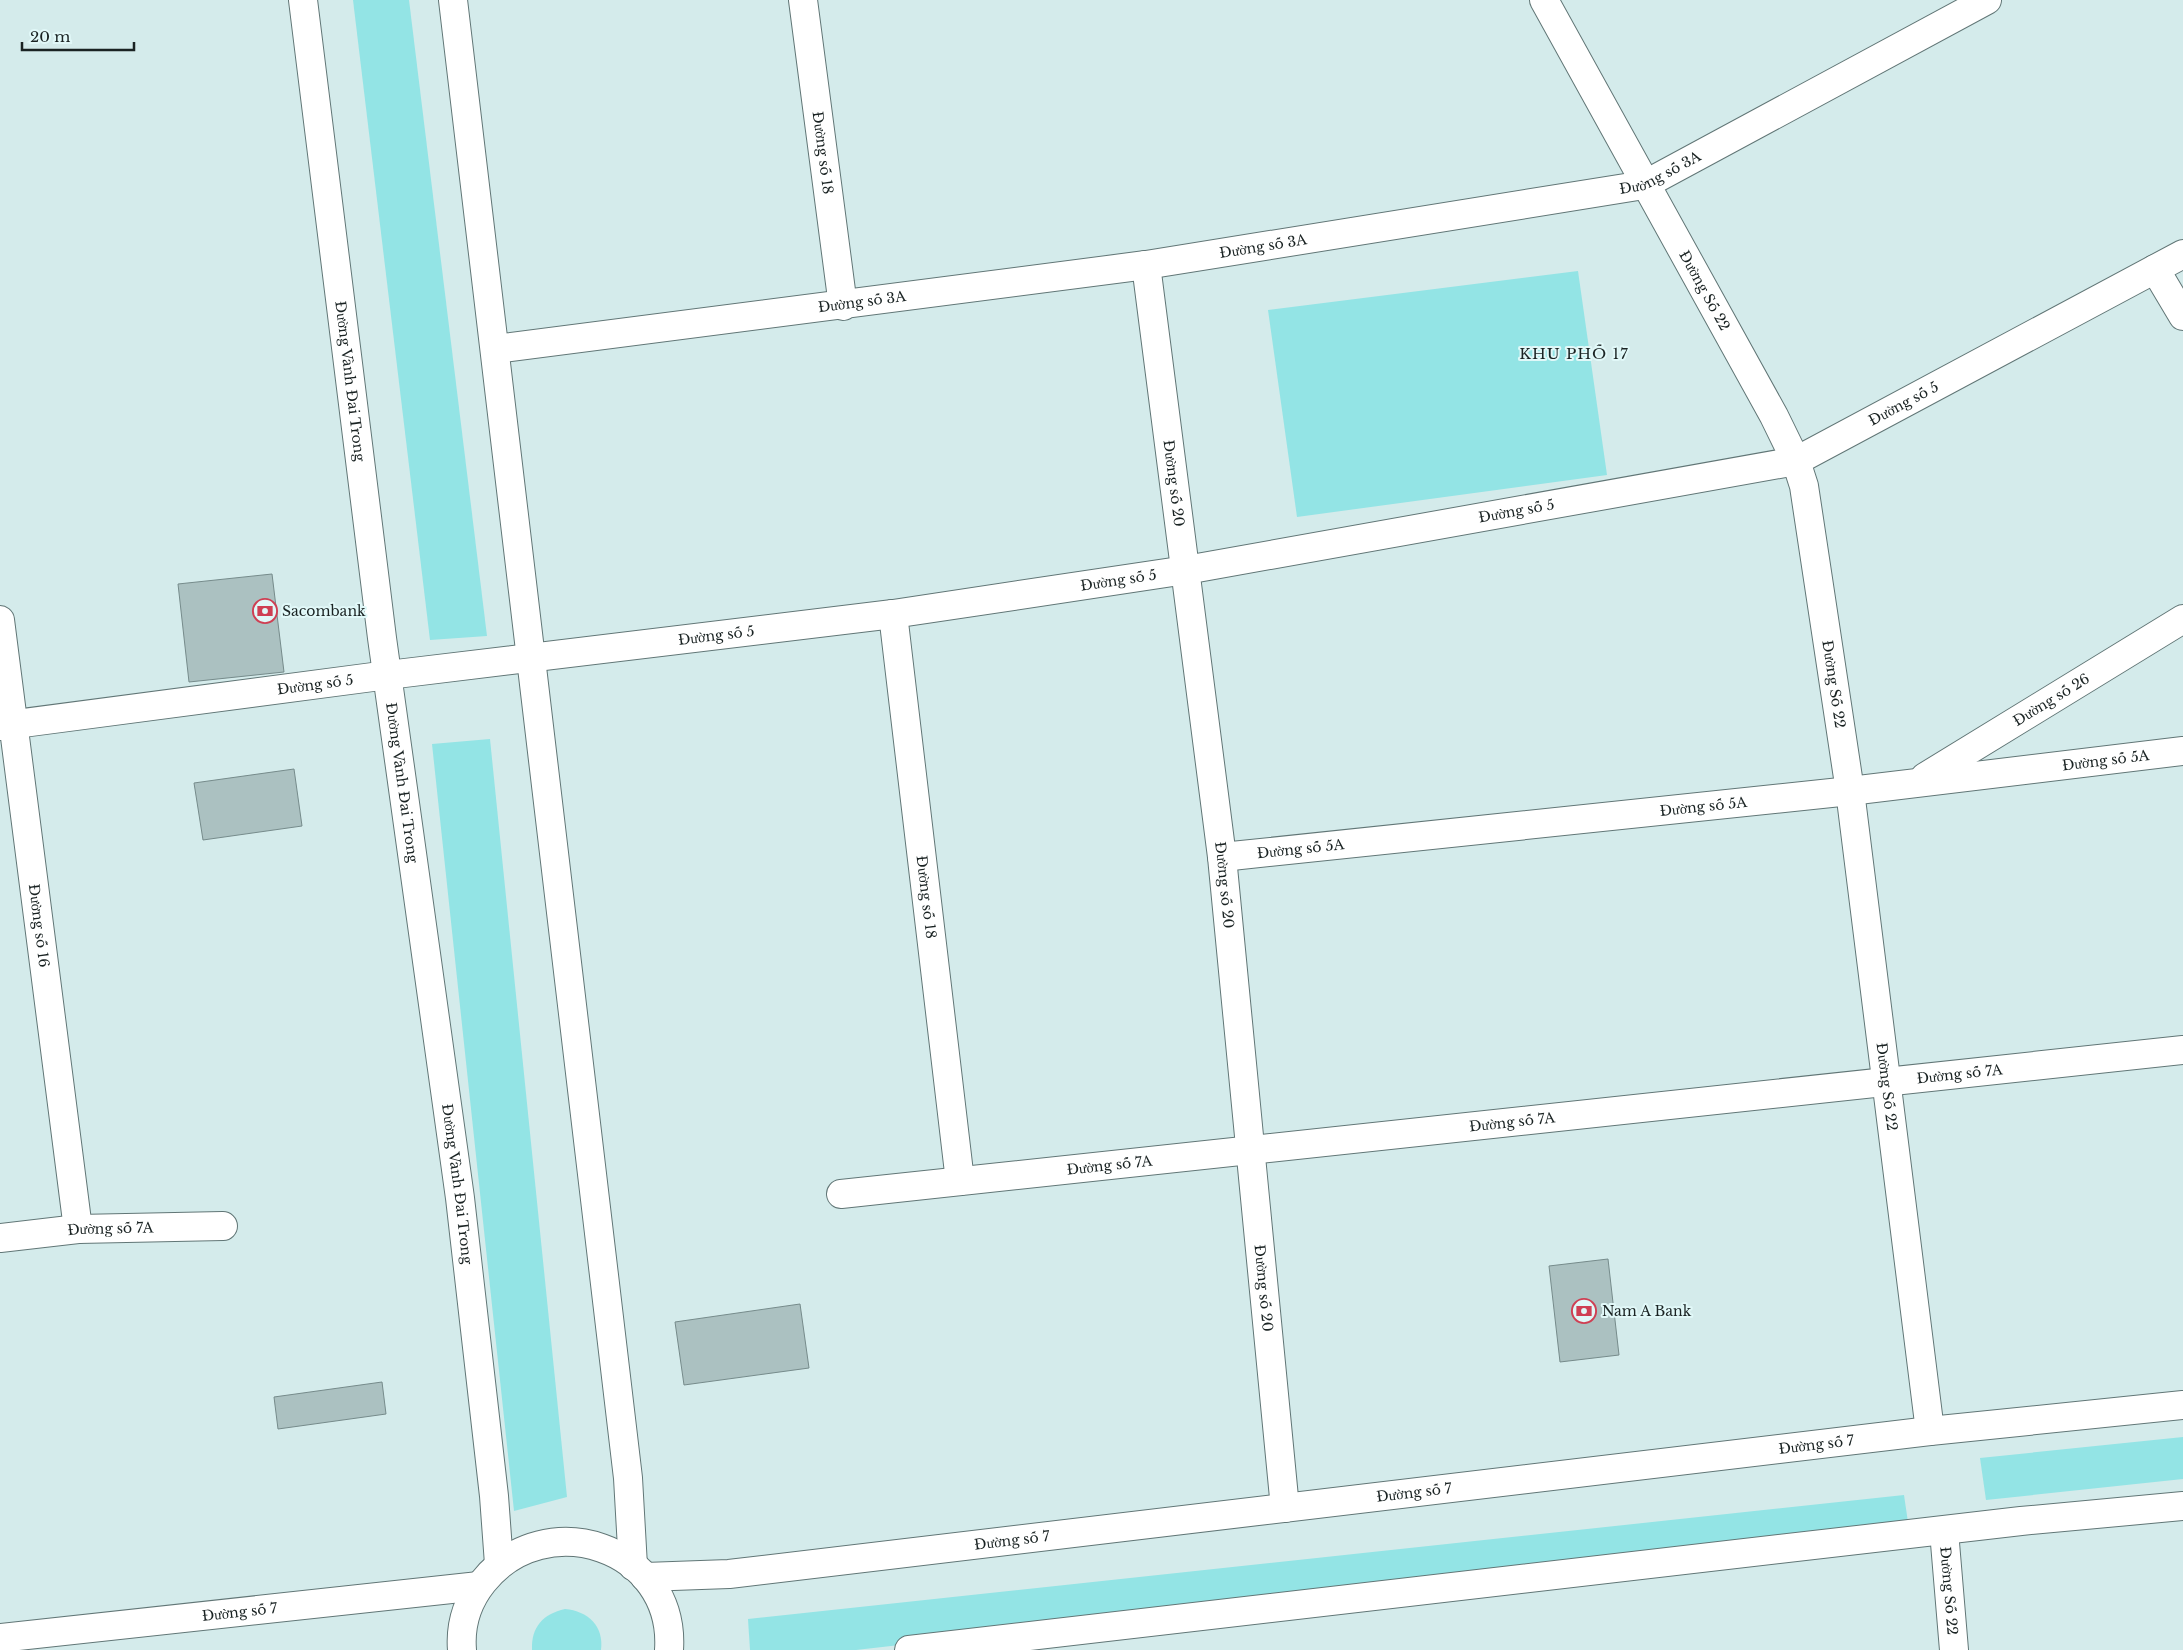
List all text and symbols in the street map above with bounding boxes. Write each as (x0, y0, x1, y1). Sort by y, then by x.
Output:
scale bar (22, 20, 135, 52)
text: 20 m (30, 27, 70, 46)
street label: Đường số 18 (809, 110, 837, 195)
street label: Đường số 3A (1618, 147, 1704, 198)
street label: Đường số 3A (1218, 230, 1308, 262)
street label: Đường Số 22 (1675, 247, 1734, 334)
street label: Đường số 3A (817, 287, 907, 316)
street label: Đường Vành Đai Trong (331, 300, 369, 463)
district label: KHU PHỐ 17 (1519, 344, 1629, 363)
street label: Đường số 5 (1866, 377, 1942, 429)
street label: Đường số 20 (1160, 439, 1189, 528)
street label: Đường số 5 (1477, 495, 1556, 527)
street label: Đường số 5 (1079, 566, 1158, 595)
bank icon: Sacombank (252, 598, 278, 624)
place label: Sacombank (282, 602, 366, 620)
street label: Đường số 5 (677, 622, 756, 649)
street label: Đường Số 22 (1818, 639, 1849, 729)
street label: Đường số 26 (2010, 669, 2093, 730)
street label: Đường số 5 (276, 671, 355, 698)
street label: Đường Vành Đai Trong (382, 701, 422, 865)
street label: Đường số 5A (2061, 746, 2150, 774)
street label: Đường số 5A (1659, 793, 1748, 820)
street label: Đường số 5A (1256, 835, 1345, 862)
street label: Đường số 20 (1211, 840, 1238, 929)
street label: Đường số 18 (913, 854, 940, 940)
street label: Đường số 16 (25, 883, 53, 968)
street label: Đường Số 22 (1873, 1041, 1901, 1132)
street label: Đường số 7A (1916, 1060, 2004, 1088)
street label: Đường Vành Đai Trong (438, 1102, 477, 1266)
street label: Đường số 7A (1468, 1108, 1556, 1136)
street label: Đường số 7A (1066, 1152, 1153, 1179)
street label: Đường số 7A (66, 1218, 154, 1239)
street label: Đường số 20 (1251, 1244, 1277, 1333)
bank icon: Nam A Bank (1571, 1298, 1597, 1324)
place label: Nam A Bank (1602, 1302, 1692, 1320)
street label: Đường số 7 (1778, 1431, 1856, 1458)
street label: Đường số 7 (1375, 1479, 1454, 1506)
street label: Đường số 7 (973, 1527, 1052, 1554)
street label: Đường Số 22 (1936, 1546, 1962, 1636)
street label: Đường số 7 (201, 1599, 279, 1625)

